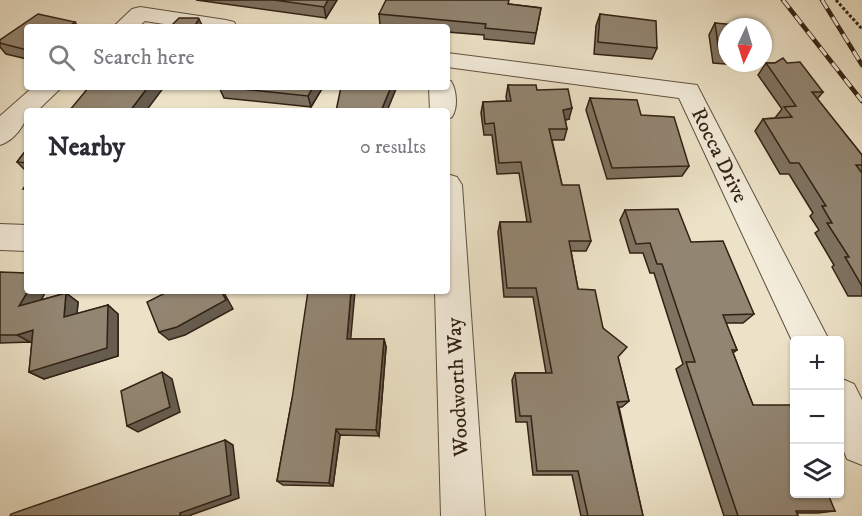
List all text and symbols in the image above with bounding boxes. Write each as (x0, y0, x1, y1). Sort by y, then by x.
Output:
north arrow (718, 18, 772, 72)
search box (24, 24, 450, 90)
icon: search (45, 41, 78, 74)
text: Search here (93, 44, 195, 71)
street label: Rocca Drive (685, 104, 753, 207)
text: Nearby (48, 131, 125, 164)
text: 0 results (360, 135, 426, 160)
street label: Woodworth Way (441, 316, 475, 458)
map controls (790, 336, 844, 498)
button: + (790, 336, 844, 390)
button: − (790, 390, 844, 444)
button: layers (790, 444, 844, 498)

